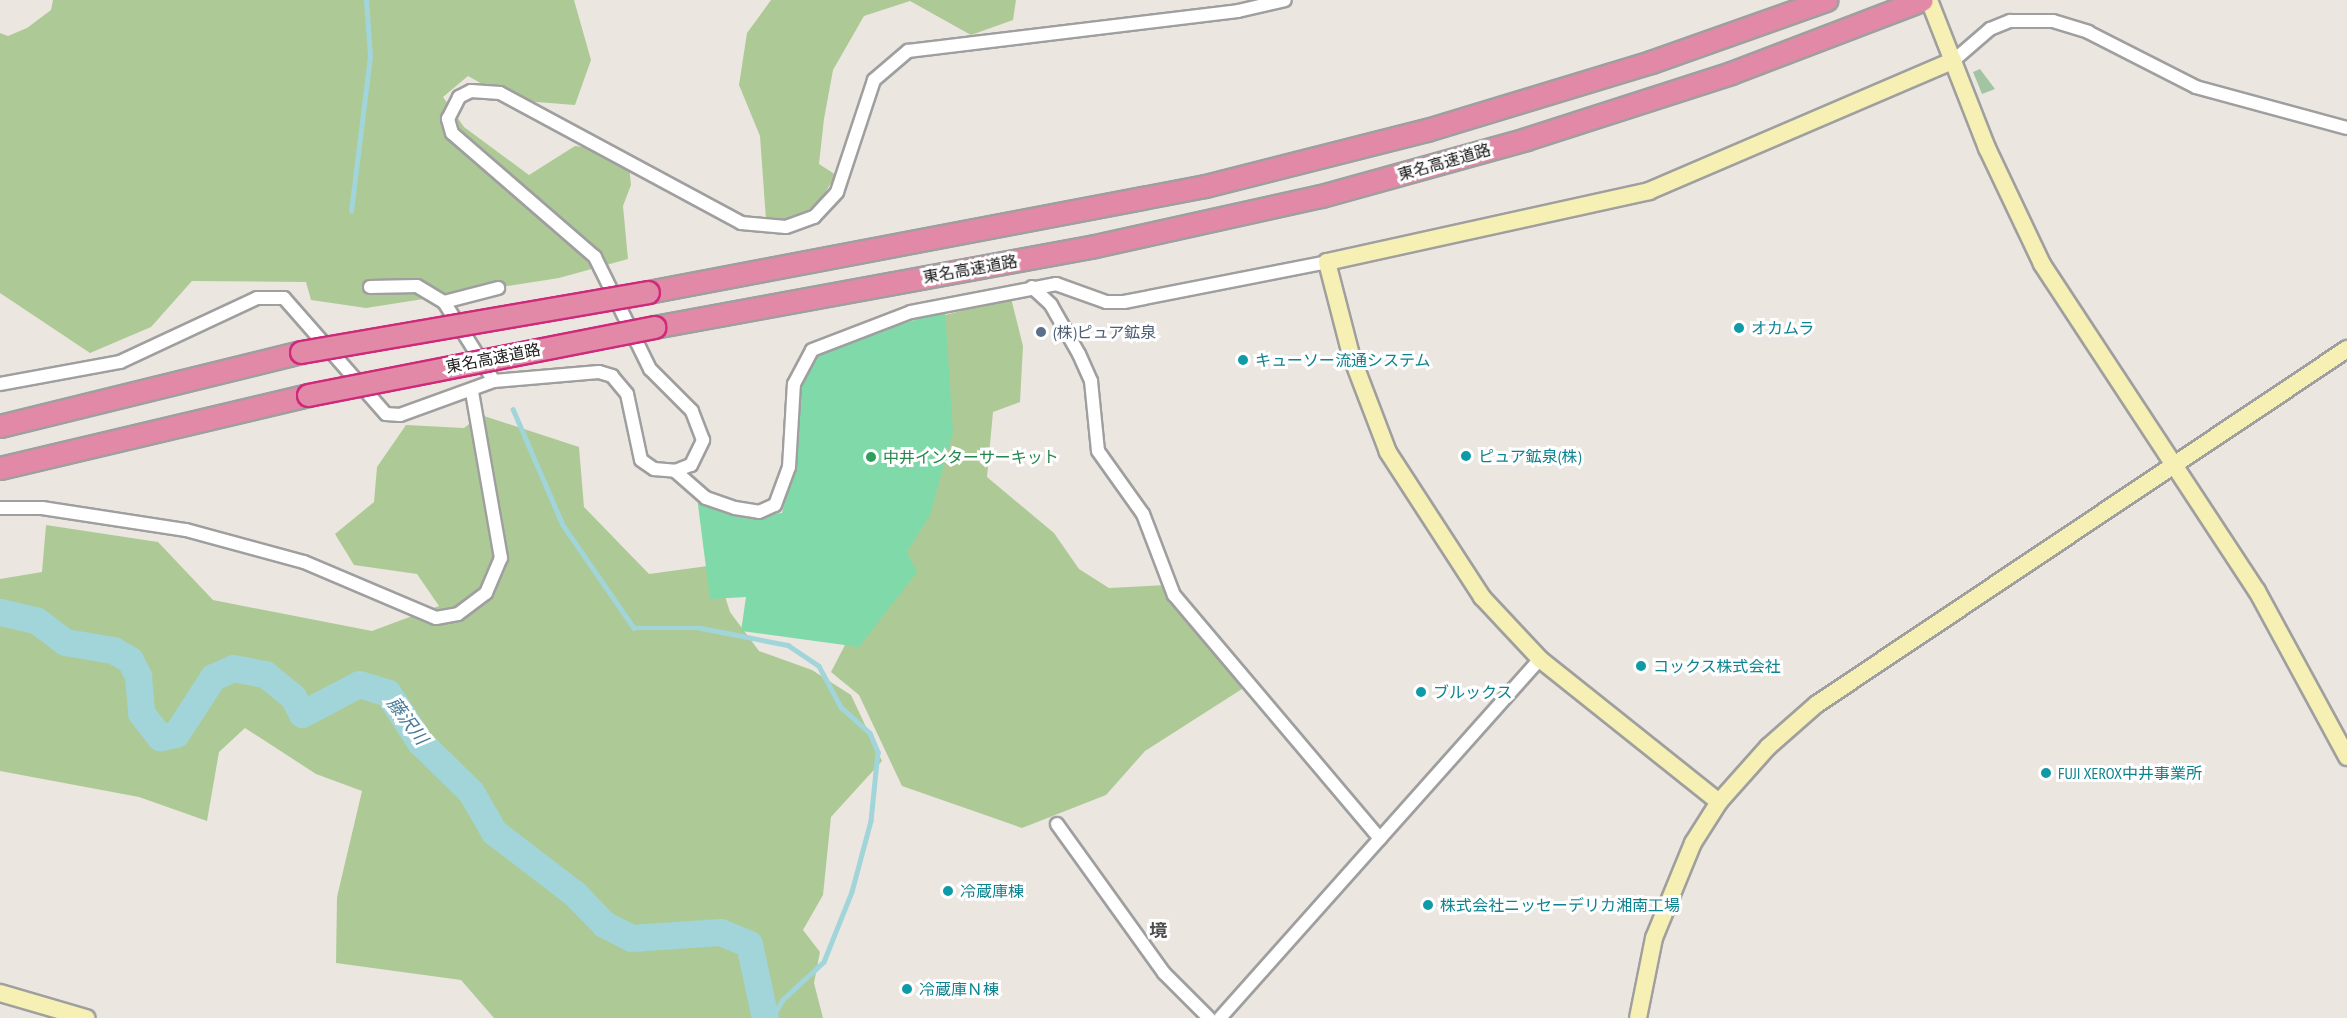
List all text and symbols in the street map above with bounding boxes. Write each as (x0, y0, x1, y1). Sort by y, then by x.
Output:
street label: 東名高速道路 (1395, 140, 1493, 184)
street label: 東名高速道路 (921, 251, 1019, 287)
place label: オカムラ (1751, 318, 1815, 338)
marker: オカムラ (1732, 321, 1746, 335)
place label: (株)ピュア鉱泉 (1053, 322, 1156, 342)
marker: (株)ピュア鉱泉 (1034, 325, 1048, 339)
street label: 東名高速道路 (444, 339, 542, 377)
place label: キューソー流通システム (1255, 350, 1431, 370)
marker: キューソー流通システム (1236, 353, 1250, 367)
place label: ピュア鉱泉(株) (1478, 446, 1581, 466)
place label: 中井インターサーキット (883, 447, 1059, 467)
marker: ピュア鉱泉(株) (1459, 449, 1473, 463)
marker: 中井インターサーキット (864, 450, 878, 464)
place label: コックス株式会社 (1653, 656, 1781, 676)
marker: コックス株式会社 (1634, 659, 1648, 673)
place label: ブルックス (1433, 682, 1513, 702)
marker: ブルックス (1414, 685, 1428, 699)
water label: 藤沢川 (382, 693, 432, 749)
place label: FUJI XEROX中井事業所 (2058, 763, 2202, 783)
marker: FUJI XEROX中井事業所 (2039, 766, 2053, 780)
place label: 冷蔵庫棟 (960, 881, 1024, 901)
marker: 冷蔵庫棟 (941, 884, 955, 898)
place label: 株式会社ニッセーデリカ湘南工場 (1440, 895, 1680, 915)
marker: 株式会社ニッセーデリカ湘南工場 (1421, 898, 1435, 912)
district label: 境 (1149, 920, 1167, 942)
place label: 冷蔵庫Ｎ棟 (919, 979, 999, 999)
marker: 冷蔵庫Ｎ棟 (900, 982, 914, 996)

